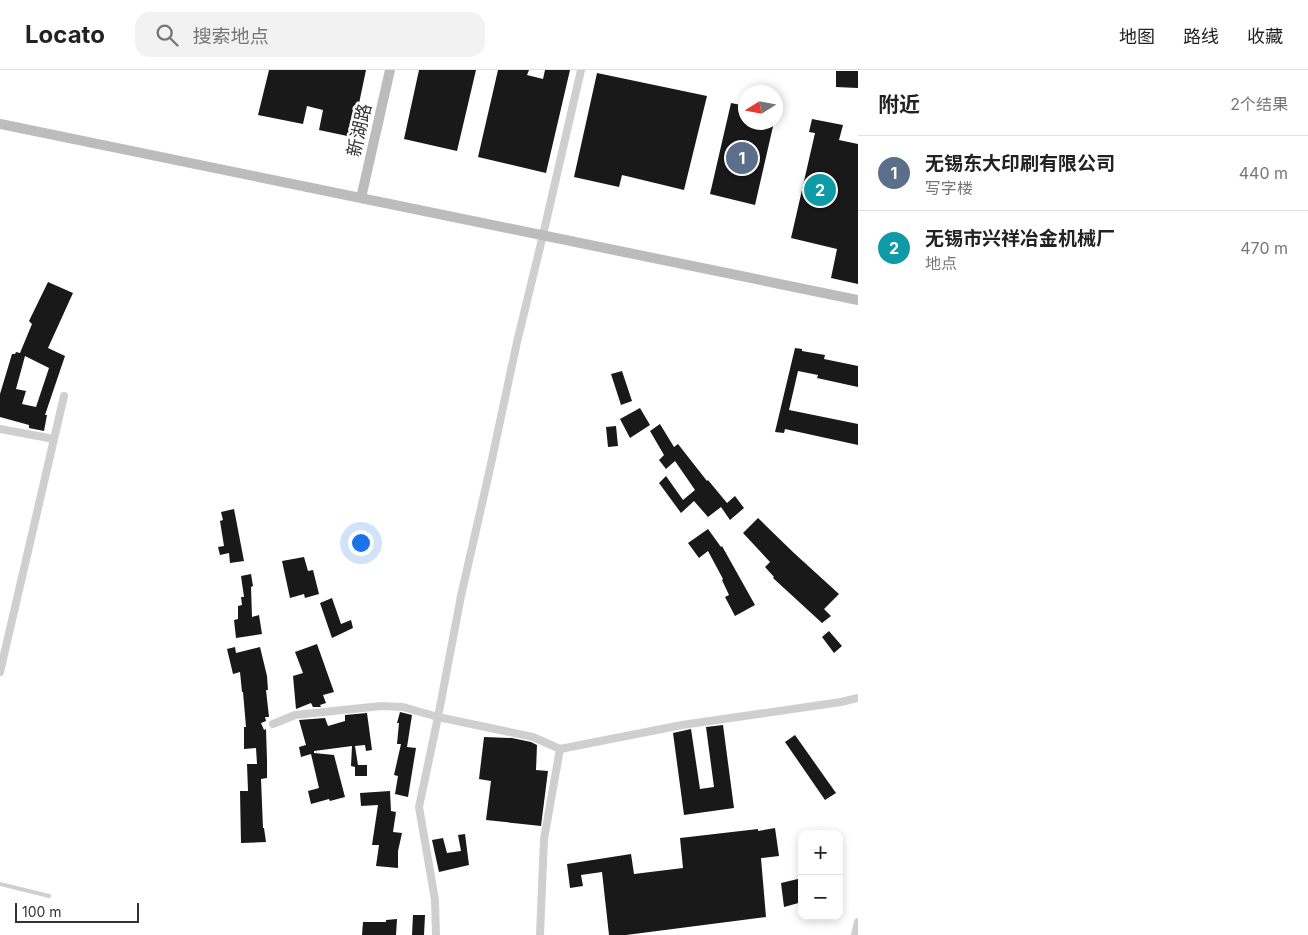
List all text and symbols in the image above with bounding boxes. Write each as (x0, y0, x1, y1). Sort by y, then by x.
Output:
search box (135, 12, 485, 57)
text: Locato (25, 20, 105, 49)
icon: search (153, 21, 181, 49)
text: 搜索地点 (193, 25, 269, 48)
text: 地图 (1119, 26, 1155, 47)
text: 路线 (1183, 26, 1219, 47)
text: 收藏 (1247, 26, 1283, 47)
north arrow (738, 85, 783, 130)
text: 附近 (878, 92, 920, 117)
text: 2个结果 (1230, 94, 1288, 114)
street label: 新湖路 (343, 101, 375, 159)
pin: 1 (726, 139, 758, 177)
text: 无锡东大印刷有限公司 (925, 152, 1115, 175)
text: 1 (891, 163, 897, 183)
text: 440 m (1239, 163, 1288, 183)
pin: 2 (804, 171, 836, 209)
text: 写字楼 (925, 178, 973, 198)
text: 无锡市兴祥冶金机械厂 (925, 227, 1115, 250)
text: 2 (889, 238, 899, 258)
text: 470 m (1240, 238, 1288, 258)
text: 地点 (925, 253, 957, 273)
your location (348, 530, 374, 556)
map controls (798, 830, 843, 920)
button: + (798, 830, 843, 875)
button: − (798, 875, 843, 920)
scale bar (15, 900, 139, 923)
text: 100 m (22, 903, 62, 920)

